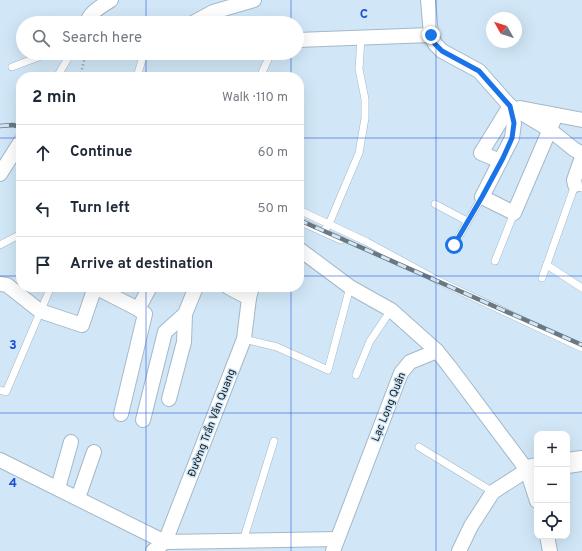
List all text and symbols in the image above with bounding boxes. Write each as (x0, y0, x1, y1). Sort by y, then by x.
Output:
text: C (360, 7, 368, 23)
north arrow (486, 12, 522, 48)
search box (16, 16, 304, 60)
route end (422, 26, 440, 44)
icon: search (30, 27, 52, 49)
text: Search here (62, 29, 142, 48)
text: 2 min (32, 87, 76, 109)
text: Walk · 110 m (222, 90, 288, 106)
icon: ahead (32, 142, 54, 164)
text: Continue (70, 143, 132, 162)
text: 60 m (258, 145, 288, 161)
icon: left (32, 198, 54, 220)
text: Turn left (70, 199, 130, 218)
text: 50 m (258, 201, 288, 217)
route start (445, 236, 463, 254)
icon: arrive (32, 254, 54, 276)
text: Arrive at destination (70, 255, 213, 274)
text: 3 (9, 338, 17, 354)
street label: Đường Trần Văn Quang (185, 367, 239, 479)
street label: Lạc Long Quân (369, 370, 409, 444)
map controls (534, 431, 570, 539)
button: + (534, 431, 570, 467)
button: − (534, 467, 570, 503)
text: 4 (9, 476, 17, 492)
button: locate (534, 503, 570, 539)

